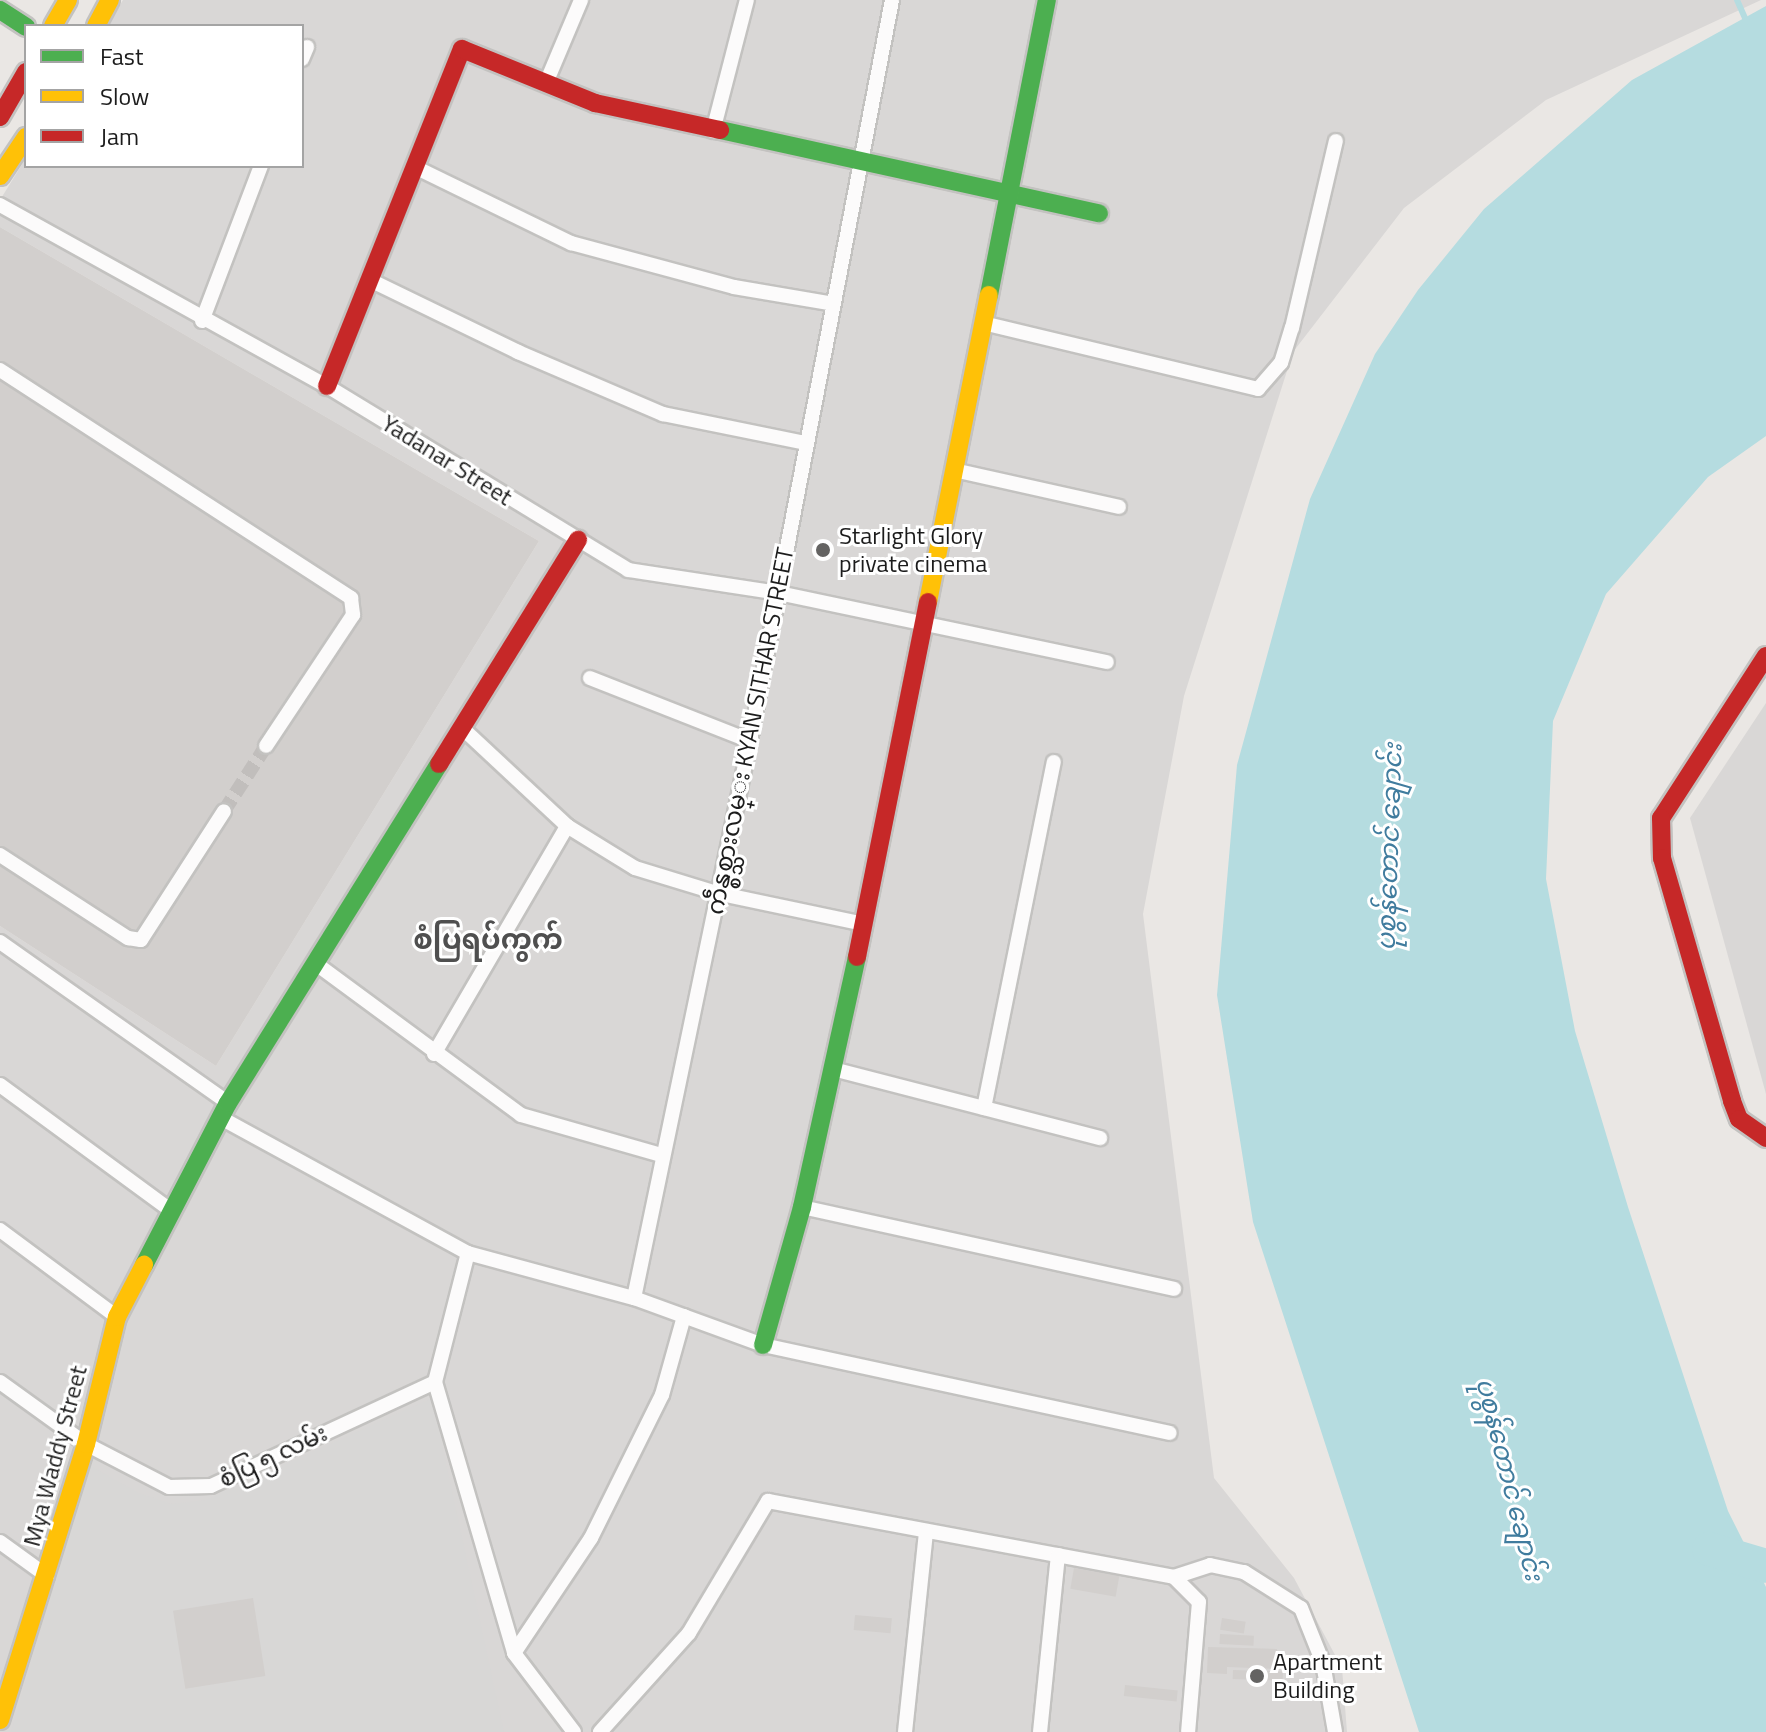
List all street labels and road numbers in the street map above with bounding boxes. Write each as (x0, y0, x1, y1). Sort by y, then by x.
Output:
street label: Yadanar Street (376, 408, 518, 512)
street label: ကဵန္စစ္သားလမ္း KYAN SITHAR STREET (700, 545, 800, 917)
street label: Mya Waddy Street (17, 1362, 93, 1550)
street label: စံပြ ၅ လမ်း (214, 1418, 332, 1494)

